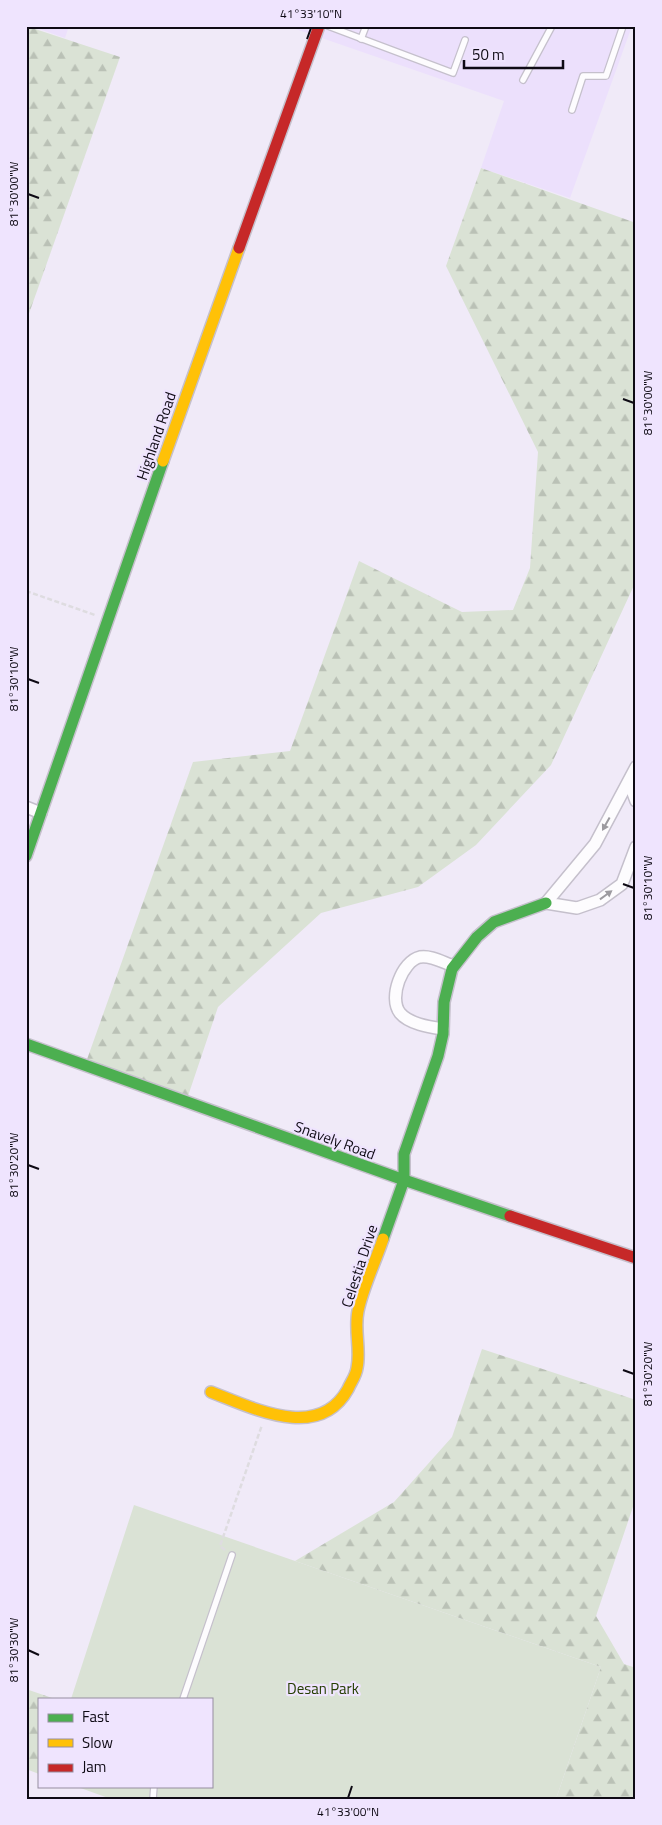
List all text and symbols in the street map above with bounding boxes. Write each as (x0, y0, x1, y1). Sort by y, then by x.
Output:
text: 41°33'10"N (280, 4, 342, 23)
scale bar (464, 38, 563, 70)
text: 50 m (472, 43, 505, 66)
text: 81°30'00"W (4, 161, 23, 226)
text: 81°30'00"W (638, 370, 657, 435)
street label: Highland Road (130, 389, 182, 483)
text: 81°30'10"W (4, 646, 23, 711)
one-way arrow (602, 817, 610, 832)
text: 81°30'10"W (638, 855, 657, 920)
one-way arrow (599, 890, 612, 901)
street label: Snavely Road (291, 1115, 379, 1165)
text: 81°30'20"W (4, 1132, 23, 1197)
street label: Celestia Drive (335, 1222, 383, 1310)
text: 81°30'20"W (638, 1341, 657, 1406)
text: 81°30'30"W (4, 1617, 23, 1682)
park label: Desan Park (287, 1677, 359, 1700)
legend (38, 1698, 212, 1788)
text: Fast (82, 1705, 110, 1728)
text: Slow (82, 1731, 113, 1754)
text: Jam (82, 1755, 106, 1778)
text: 41°33'00"N (317, 1802, 379, 1821)

